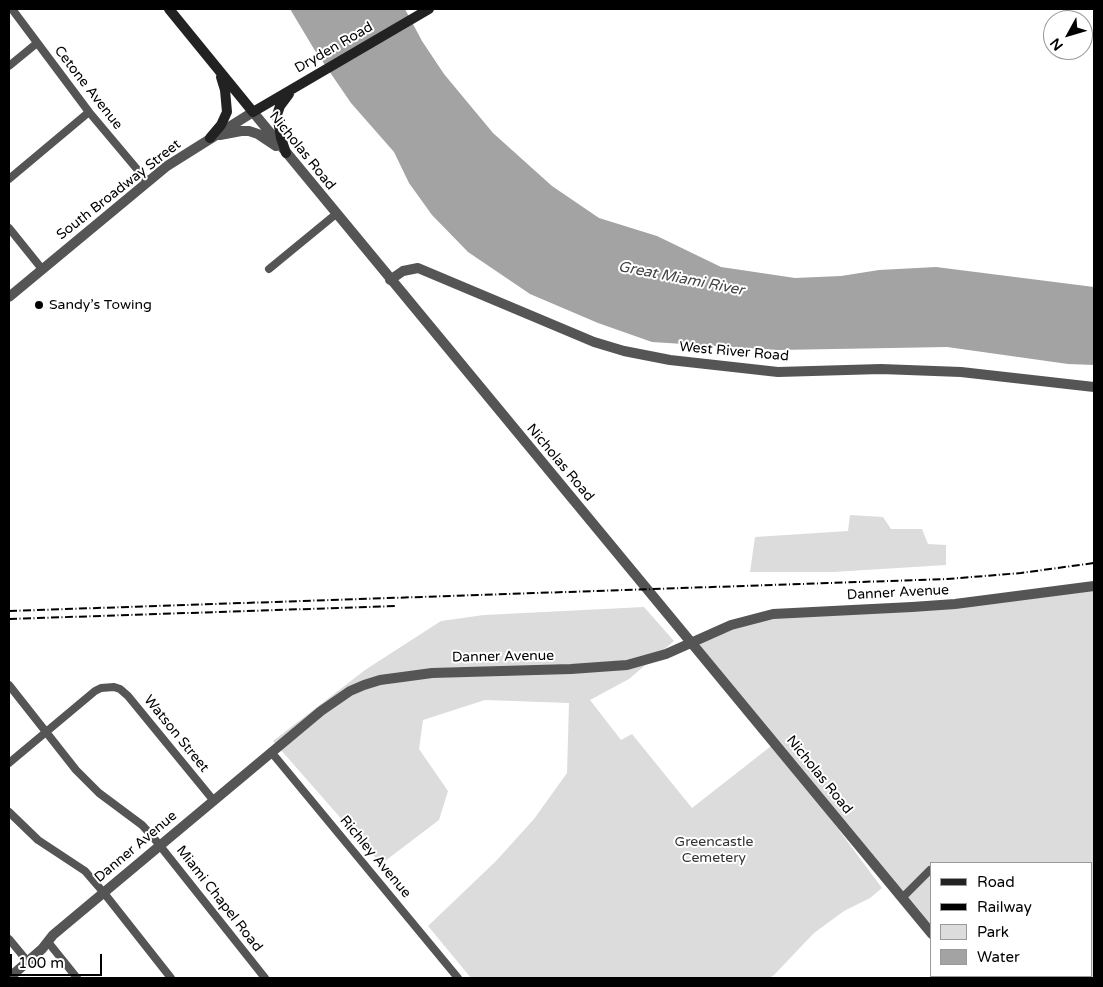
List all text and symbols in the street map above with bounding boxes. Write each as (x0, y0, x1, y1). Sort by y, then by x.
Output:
north arrow (1043, 10, 1093, 60)
street label: Dryden Road (292, 19, 376, 77)
text: N (1047, 34, 1067, 54)
street label: Cetone Avenue (50, 43, 126, 133)
street label: Nicholas Road (265, 108, 339, 194)
street label: South Broadway Street (54, 136, 184, 244)
water label: Great Miami River (617, 258, 745, 300)
place label: Sandy’s Towing (49, 297, 152, 313)
marker: Sandy’s Towing (33, 299, 45, 311)
street label: West River Road (678, 339, 790, 365)
street label: Nicholas Road (523, 421, 597, 505)
street label: Danner Avenue (846, 582, 950, 604)
street label: Danner Avenue (452, 648, 554, 666)
street label: Watson Street (140, 692, 212, 776)
street label: Nicholas Road (782, 732, 856, 818)
street label: Danner Avenue (91, 808, 181, 886)
street label: Richley Avenue (336, 813, 414, 901)
park label: Greencastle Cemetery (675, 834, 753, 866)
street label: Miami Chapel Road (172, 843, 266, 955)
legend (930, 862, 1093, 977)
text: Road (977, 873, 1015, 891)
text: Railway (977, 898, 1032, 916)
text: Park (977, 923, 1009, 941)
scale bar (12, 944, 105, 976)
text: Water (977, 948, 1020, 966)
text: 100 m (18, 954, 64, 972)

